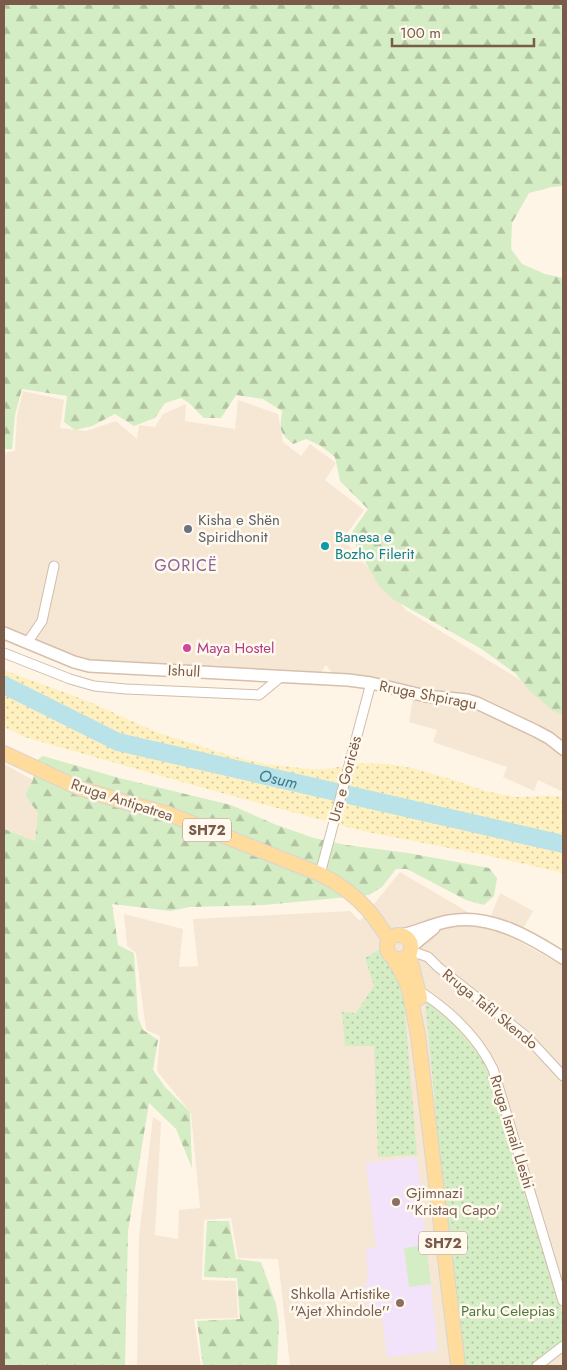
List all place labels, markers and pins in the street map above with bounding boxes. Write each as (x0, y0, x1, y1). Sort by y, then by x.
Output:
place label: Kisha e Shën Spiridhonit (198, 509, 280, 548)
marker: Kisha e Shën Spiridhonit (182, 523, 194, 535)
place label: Banesa e Bozho Filerit (335, 526, 414, 565)
marker: Banesa e Bozho Filerit (319, 540, 331, 552)
place label: Maya Hostel (197, 637, 274, 659)
marker: Maya Hostel (181, 642, 193, 654)
place label: Gjimnazi ''Kristaq Capo' (406, 1182, 500, 1221)
marker: Gjimnazi ''Kristaq Capo' (390, 1196, 402, 1208)
place label: Shkolla Artistike ''Ajet Xhindole'' (290, 1283, 390, 1322)
marker: Shkolla Artistike ''Ajet Xhindole'' (394, 1297, 406, 1309)

